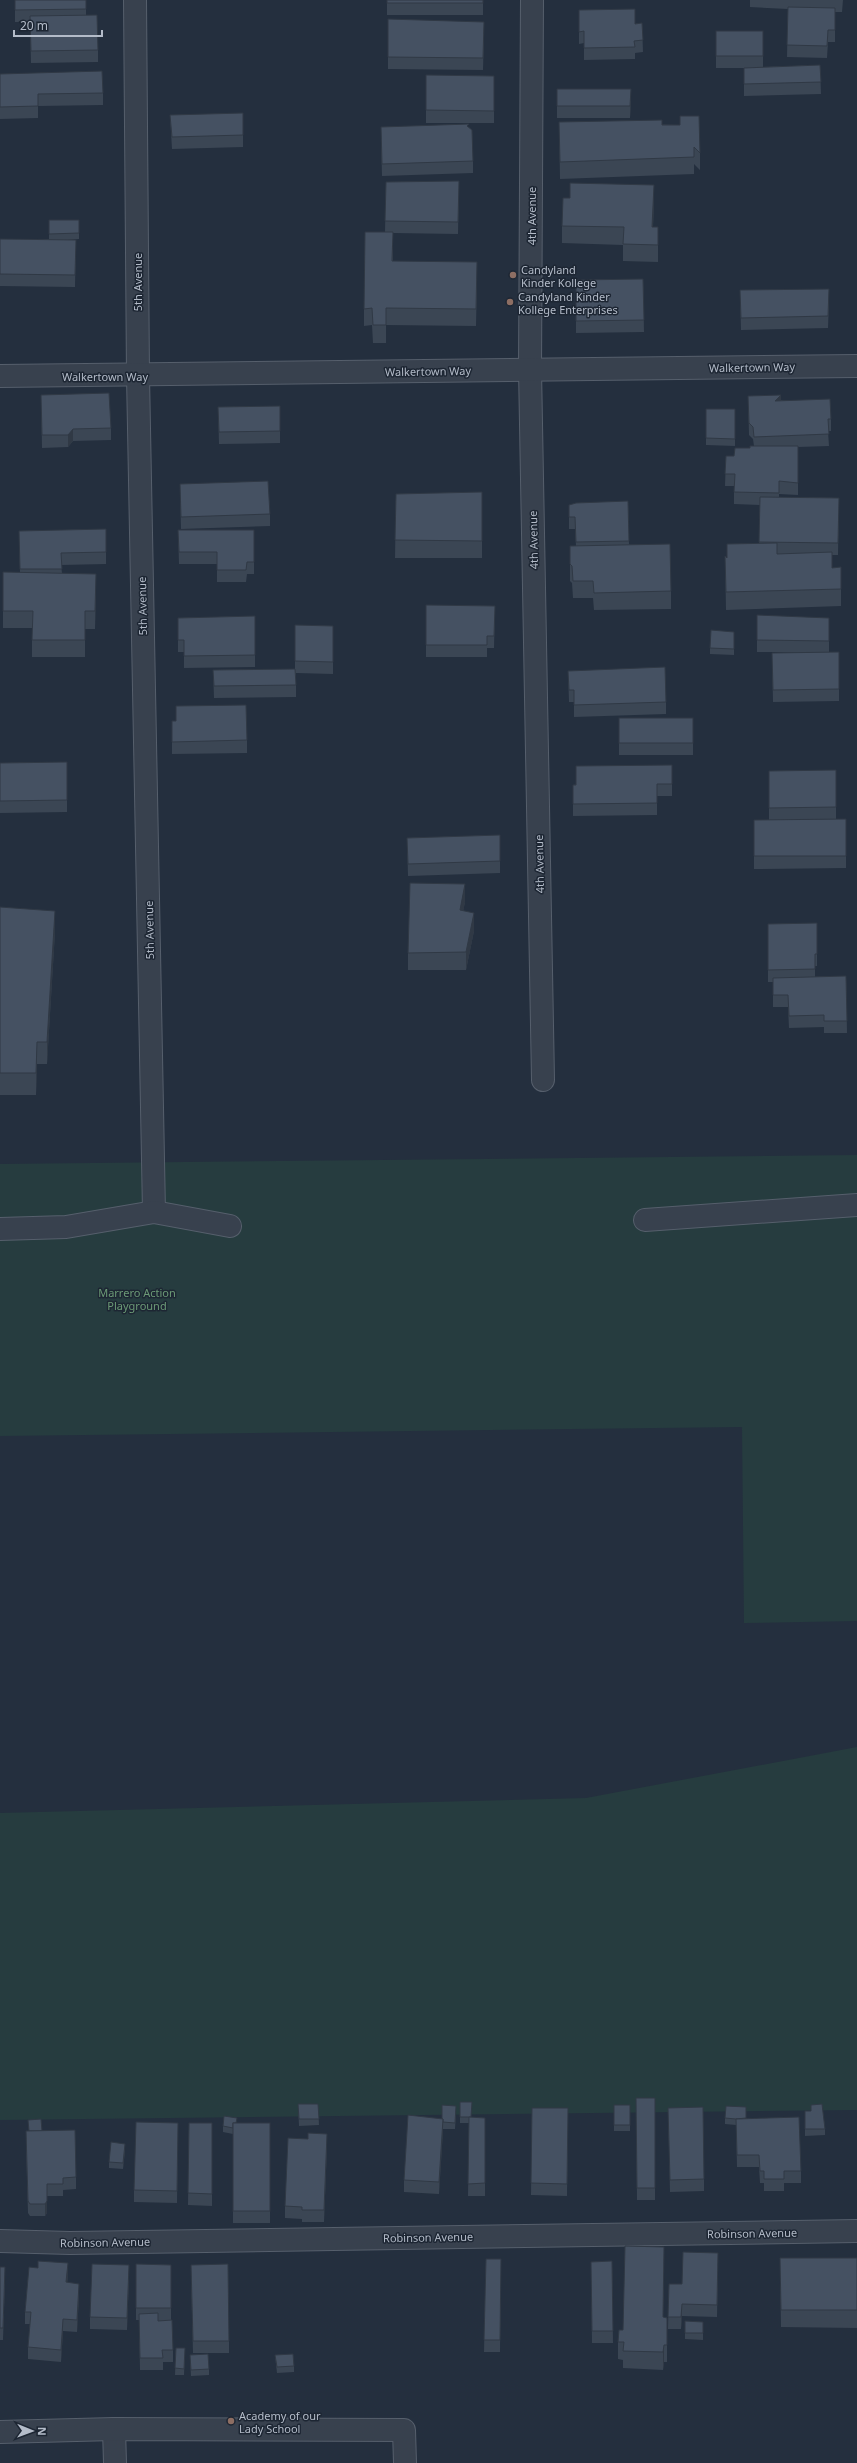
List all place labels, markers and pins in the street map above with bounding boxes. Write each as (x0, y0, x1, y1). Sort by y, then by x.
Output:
place label: Candyland Kinder Kollege (521, 262, 596, 290)
marker: Candyland Kinder Kollege (508, 270, 518, 280)
place label: Candyland Kinder Kollege Enterprises (518, 289, 618, 317)
marker: Candyland Kinder Kollege Enterprises (505, 297, 515, 307)
place label: Academy of our Lady School (239, 2408, 321, 2436)
marker: Academy of our Lady School (226, 2416, 236, 2426)

